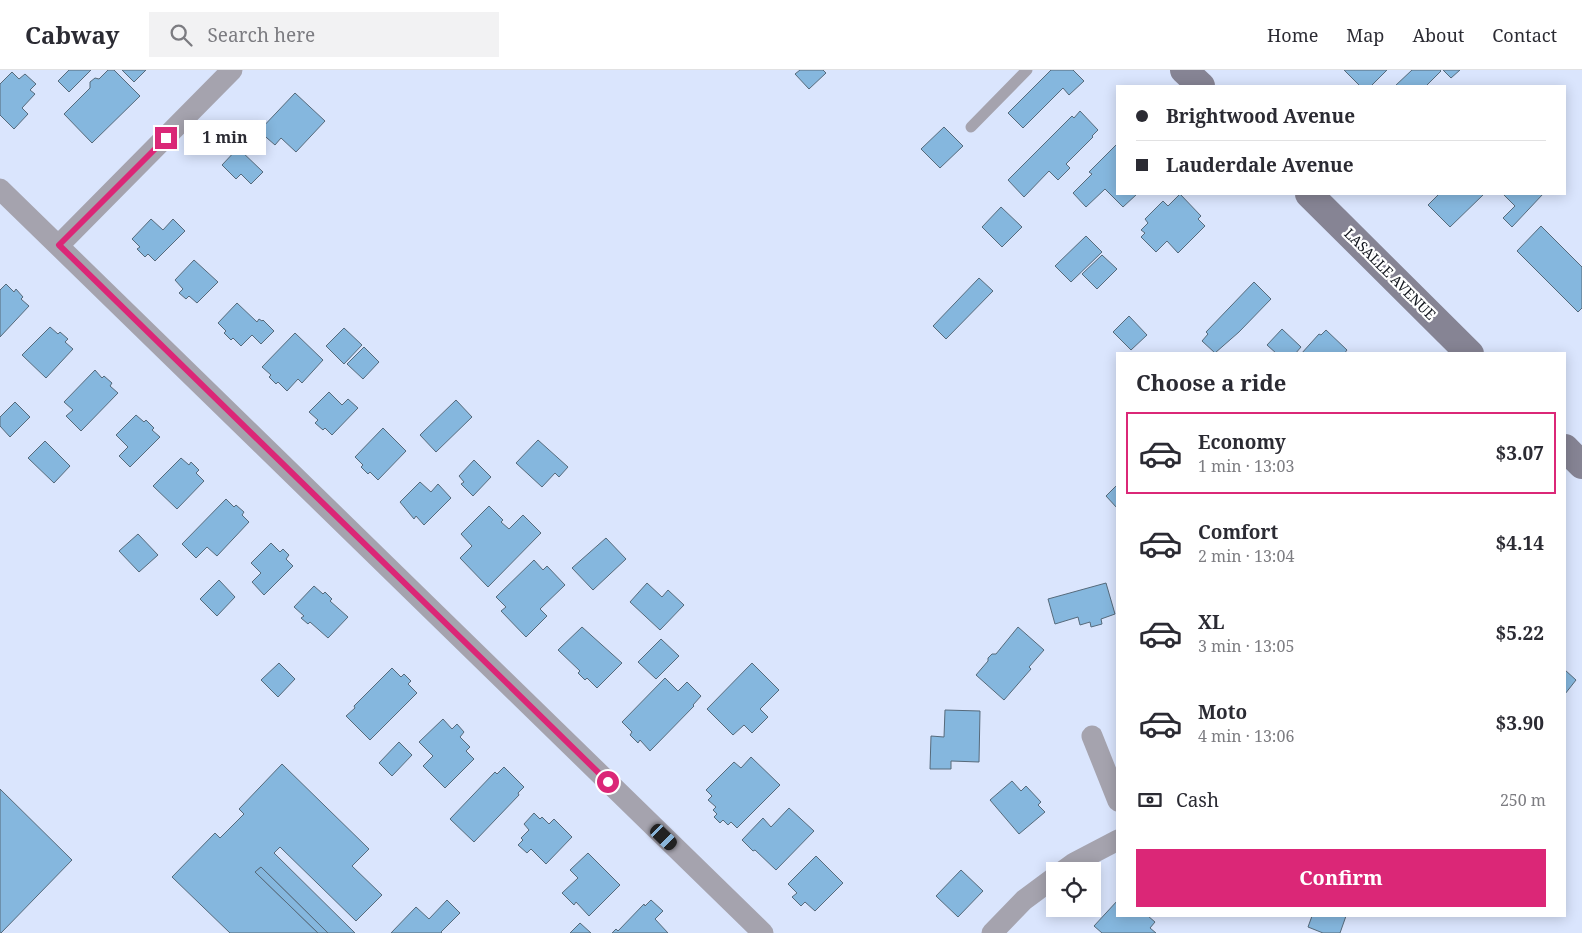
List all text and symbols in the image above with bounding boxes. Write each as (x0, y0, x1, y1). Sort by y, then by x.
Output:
search box (149, 12, 499, 57)
text: Cabway (25, 18, 119, 51)
icon: search (167, 21, 195, 49)
text: Search here (207, 22, 315, 48)
text: Home (1267, 23, 1318, 47)
text: Map (1346, 23, 1384, 47)
text: About (1412, 23, 1464, 47)
text: Contact (1492, 23, 1557, 47)
text: Brightwood Avenue (1166, 103, 1355, 129)
callout: 1 min (184, 120, 266, 156)
text: 1 min (202, 126, 248, 148)
route end (155, 127, 177, 149)
text: Lauderdale Avenue (1166, 152, 1354, 178)
street label: LASALLE AVENUE (1341, 224, 1440, 324)
text: Choose a ride (1136, 367, 1286, 397)
text: Economy (1198, 429, 1286, 455)
icon: car (1138, 431, 1183, 476)
text: $3.07 (1495, 440, 1544, 466)
text: 1 min · 13:03 (1198, 455, 1294, 477)
text: Comfort (1198, 519, 1278, 545)
icon: car (1138, 521, 1183, 566)
text: $4.14 (1495, 530, 1544, 556)
text: 2 min · 13:04 (1198, 545, 1294, 567)
text: XL (1198, 609, 1224, 635)
icon: car (1138, 611, 1183, 656)
text: $5.22 (1495, 620, 1544, 646)
text: 3 min · 13:05 (1198, 635, 1294, 657)
text: Moto (1198, 699, 1247, 725)
icon: car (1138, 701, 1183, 746)
text: $3.90 (1495, 710, 1544, 736)
text: 4 min · 13:06 (1198, 725, 1294, 747)
route start (597, 771, 619, 793)
icon: cash (1136, 786, 1164, 814)
text: Cash (1176, 787, 1219, 813)
text: 250 m (1500, 789, 1546, 811)
car (647, 821, 680, 853)
button: Confirm (1136, 849, 1546, 907)
map controls (1046, 862, 1101, 917)
button: locate (1046, 862, 1101, 917)

